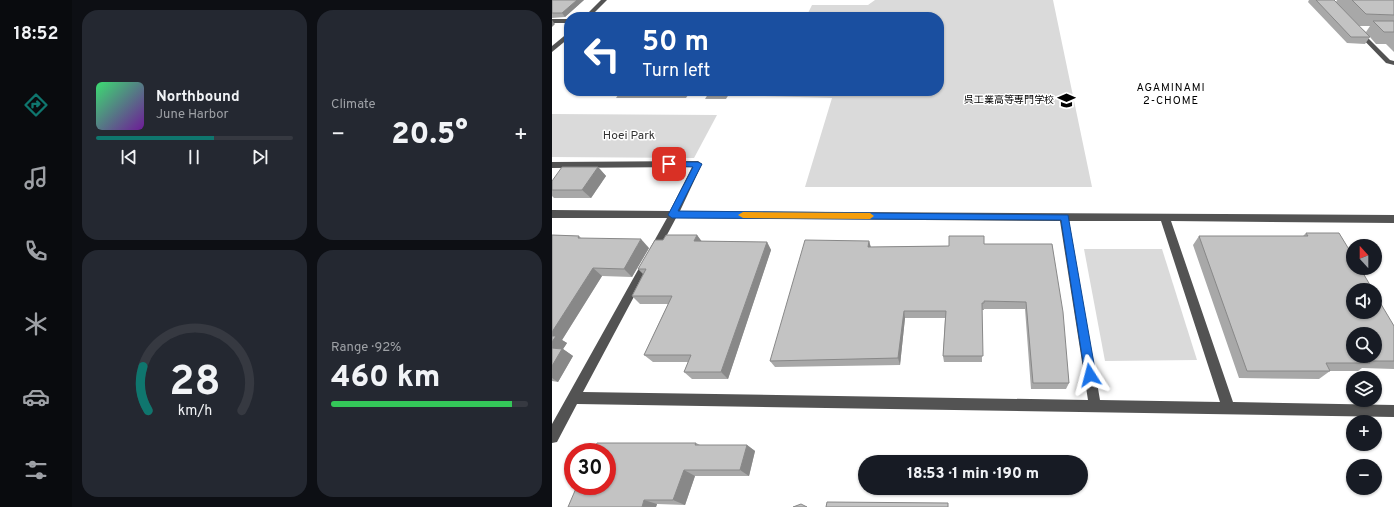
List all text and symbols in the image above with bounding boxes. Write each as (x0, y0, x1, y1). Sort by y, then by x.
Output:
text: 18:52 (14, 23, 58, 46)
text: 50 m (642, 25, 709, 61)
icon: left (576, 28, 628, 80)
text: Turn left (642, 60, 710, 83)
district label: AGAMINAMI 2-CHOME (1136, 81, 1206, 108)
text: Northbound (156, 88, 240, 107)
school or university icon: 呉工業高等専門学校 (1057, 90, 1077, 110)
icon: directions (22, 91, 50, 119)
place label: 呉工業高等専門学校 (964, 94, 1054, 107)
text: Climate (331, 97, 376, 113)
text: June Harbor (156, 107, 229, 123)
text: 20.5° (391, 117, 468, 154)
text: − (331, 122, 345, 149)
text: + (514, 122, 528, 149)
park label: Hoei Park (603, 128, 655, 144)
icon: previous (118, 146, 140, 168)
icon: pause (183, 146, 205, 168)
icon: next (249, 146, 271, 168)
pin (652, 147, 686, 181)
icon: arrive (658, 153, 680, 175)
icon: music (22, 164, 50, 192)
icon: phone (22, 237, 50, 265)
north arrow (1346, 239, 1382, 275)
map controls (1346, 239, 1382, 495)
button: sound (1346, 283, 1382, 319)
icon: climate (22, 310, 50, 338)
button: search (1346, 327, 1382, 363)
text: Range · 92% (331, 340, 401, 356)
position arrow (1069, 354, 1111, 396)
text: 28 (169, 357, 220, 410)
text: 460 km (331, 360, 440, 397)
button: layers (1346, 371, 1382, 407)
icon: car (22, 383, 50, 411)
text: km/h (177, 402, 212, 420)
button: + (1346, 415, 1382, 451)
speed limit sign: 30 (564, 443, 616, 495)
icon: filters (22, 456, 50, 484)
button: − (1346, 459, 1382, 495)
text: 18:53 · 1 min · 190 m (907, 465, 1039, 484)

